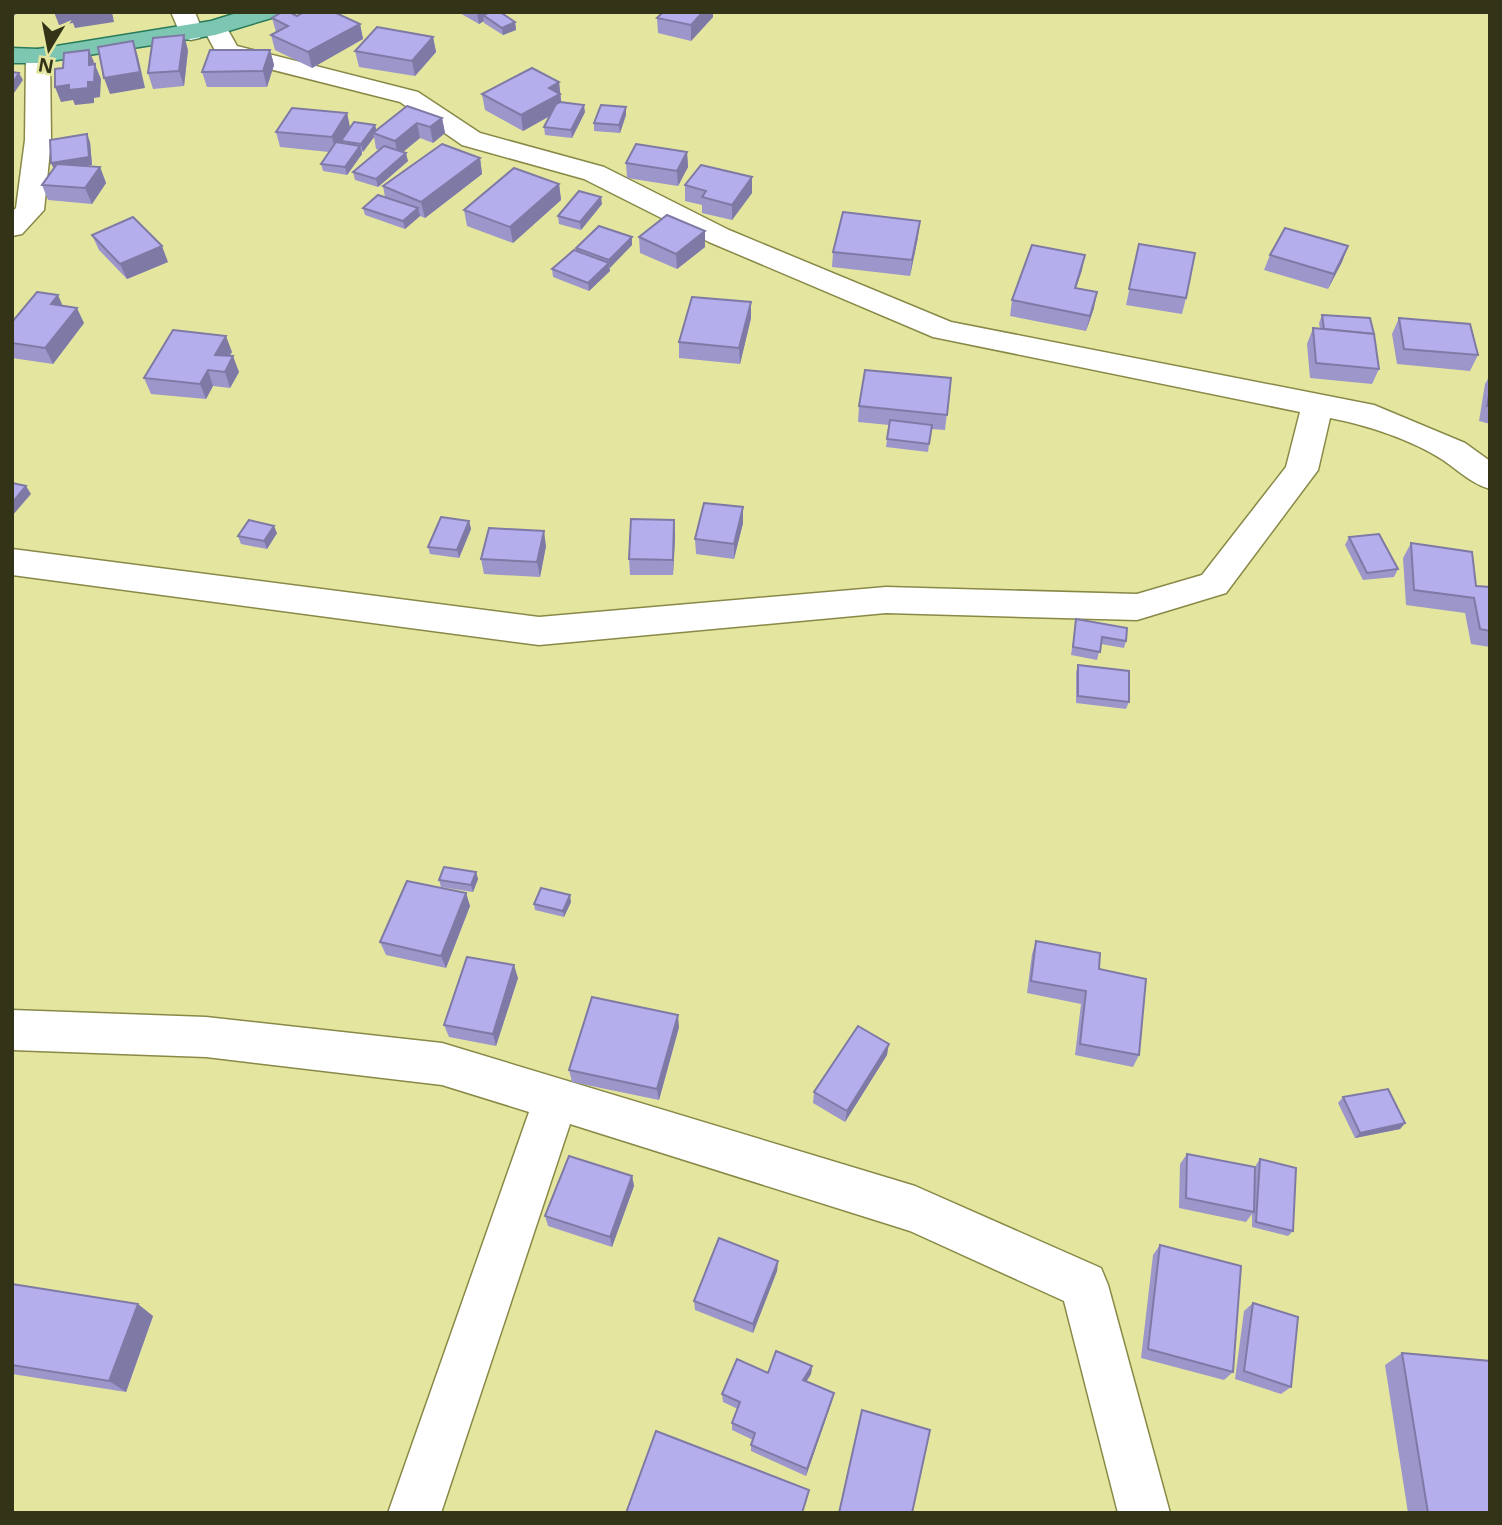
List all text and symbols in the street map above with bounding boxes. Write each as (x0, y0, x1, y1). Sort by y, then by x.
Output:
north arrow (14, 14, 84, 84)
text: N (36, 52, 56, 80)

